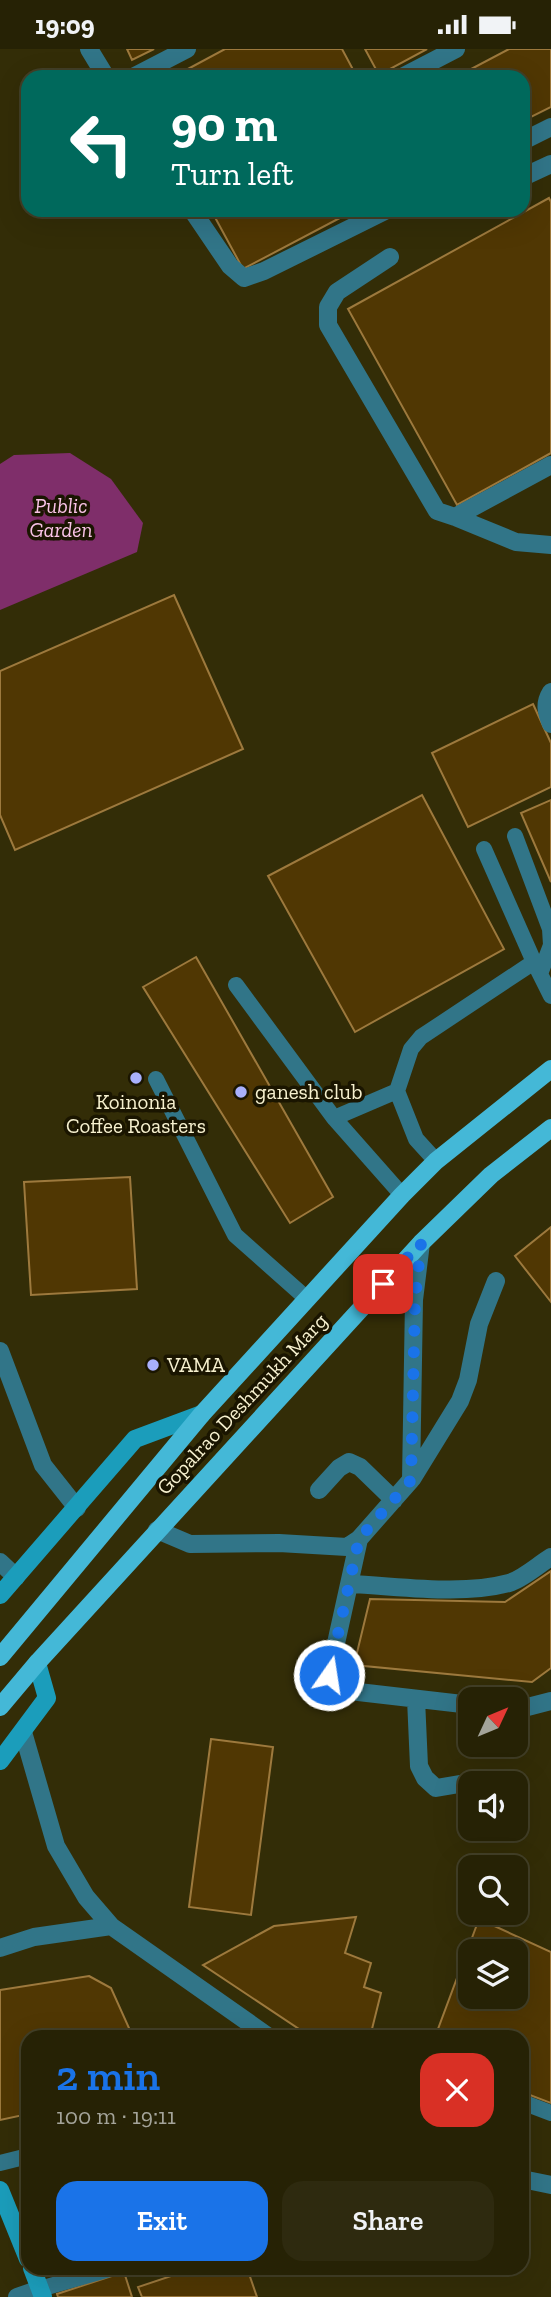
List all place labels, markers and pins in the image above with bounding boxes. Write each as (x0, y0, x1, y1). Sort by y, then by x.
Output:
marker: Koinonia Coffee Roasters (128, 1070, 144, 1086)
place label: ganesh club (255, 1079, 362, 1104)
marker: ganesh club (233, 1084, 249, 1100)
place label: Koinonia Coffee Roasters (66, 1089, 206, 1138)
pin (353, 1254, 413, 1314)
place label: VAMA (166, 1352, 225, 1377)
marker: VAMA (145, 1357, 161, 1373)

